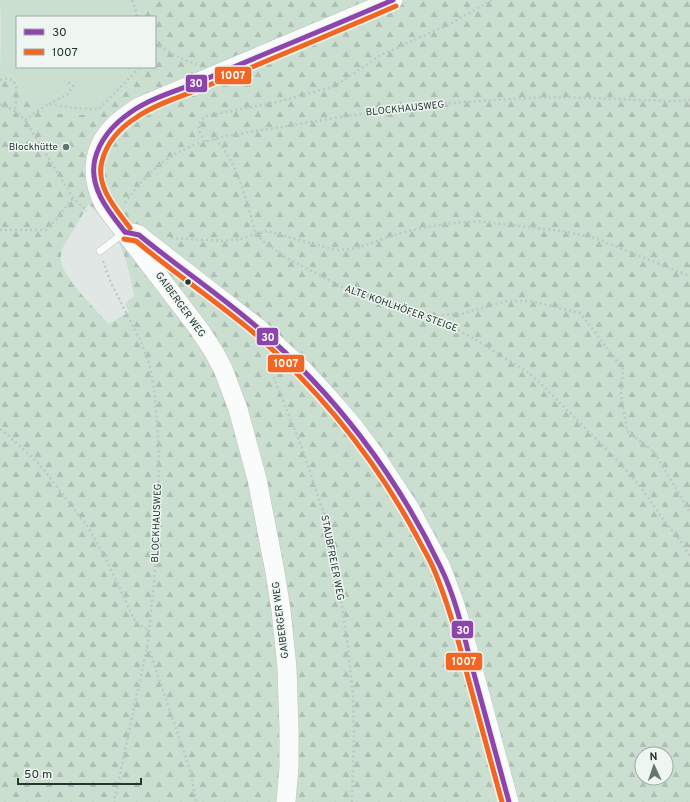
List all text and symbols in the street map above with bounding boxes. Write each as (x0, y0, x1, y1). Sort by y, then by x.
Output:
legend (16, 16, 156, 68)
text: 30 (52, 25, 67, 41)
text: 1007 (52, 45, 78, 61)
line badge: 1007 (214, 66, 252, 85)
text: 1007 (221, 69, 245, 83)
line badge: 30 (185, 74, 208, 93)
text: 30 (189, 77, 203, 91)
street label: BLOCKHAUSWEG (365, 98, 445, 120)
place label: Blockhütte (9, 141, 58, 154)
marker: Blockhütte (61, 142, 71, 152)
street label: GAIBERGER WEG (152, 270, 208, 340)
unlabelled marker (183, 277, 193, 287)
street label: ALTE KOHLHÖFER STEIGE (343, 282, 459, 336)
line badge: 30 (256, 327, 279, 346)
text: 30 (261, 331, 275, 345)
line badge: 1007 (267, 354, 305, 373)
text: 1007 (274, 357, 298, 371)
street label: BLOCKHAUSWEG (149, 483, 165, 563)
street label: STAUBFREIER WEG (317, 514, 347, 602)
street label: GAIBERGER WEG (270, 581, 292, 659)
line badge: 30 (451, 620, 474, 639)
text: 30 (456, 624, 470, 638)
line badge: 1007 (445, 652, 483, 671)
text: 1007 (452, 655, 476, 669)
north arrow (634, 746, 674, 786)
text: N (649, 750, 658, 764)
scale bar (18, 760, 141, 786)
text: 50 m (24, 767, 52, 783)

